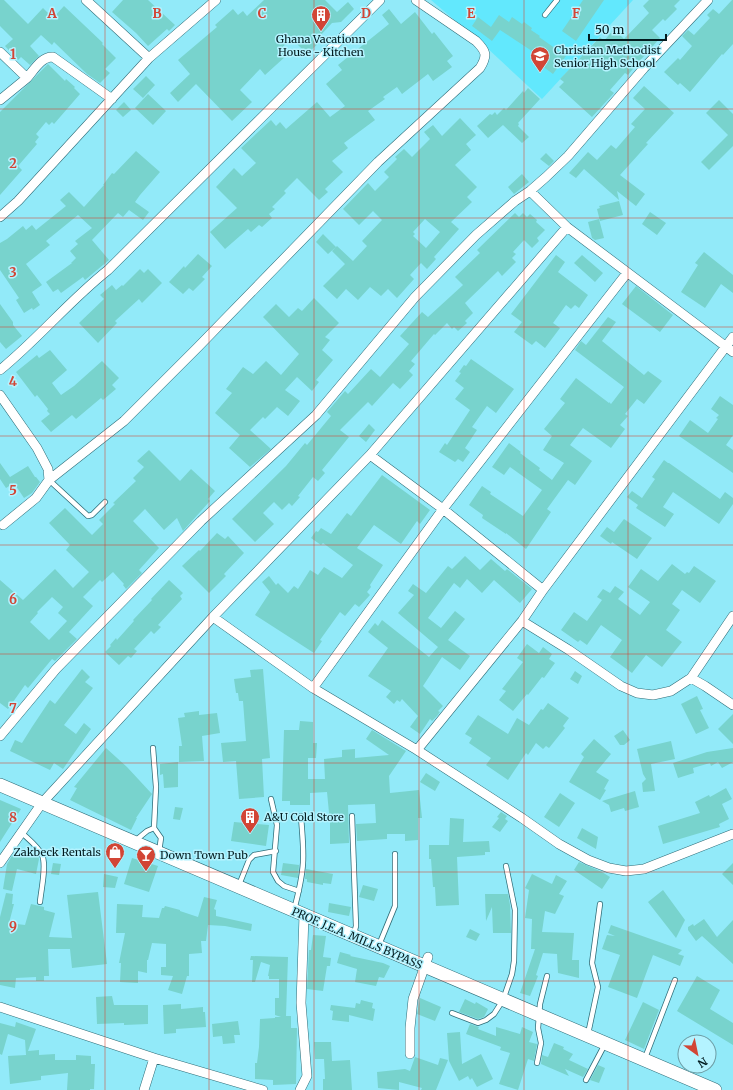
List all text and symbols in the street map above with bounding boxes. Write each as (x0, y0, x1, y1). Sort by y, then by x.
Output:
building icon: Ghana Vacationn House - Kitchen (310, 4, 332, 32)
text: A (46, 5, 57, 22)
text: B (152, 5, 162, 22)
text: C (258, 5, 267, 22)
text: D (361, 5, 371, 22)
text: E (467, 5, 476, 22)
text: F (572, 5, 580, 22)
scale bar (589, 16, 666, 42)
text: 50 m (595, 22, 624, 37)
place label: Ghana Vacationn House - Kitchen (276, 32, 367, 59)
place label: Christian Methodist Senior High School (554, 43, 661, 70)
school or university icon: Christian Methodist Senior High School (529, 45, 551, 73)
text: 1 (10, 46, 16, 63)
text: 2 (9, 155, 17, 172)
text: 3 (9, 264, 17, 281)
text: 4 (9, 373, 18, 390)
text: 5 (9, 482, 17, 499)
text: 6 (9, 591, 17, 608)
text: 7 (9, 700, 17, 717)
building icon: A&U Cold Store (239, 806, 261, 834)
text: 8 (9, 809, 17, 826)
place label: A&U Cold Store (263, 810, 344, 824)
shop icon: Zakbeck Rentals (104, 841, 126, 869)
bar icon: Down Town Pub (135, 844, 157, 872)
place label: Zakbeck Rentals (14, 845, 101, 859)
place label: Down Town Pub (160, 848, 248, 862)
street label: PROF. J.E.A. MILLS BYPASS (289, 904, 425, 972)
text: 9 (9, 918, 17, 935)
north arrow (677, 1034, 717, 1074)
text: N (695, 1054, 710, 1071)

